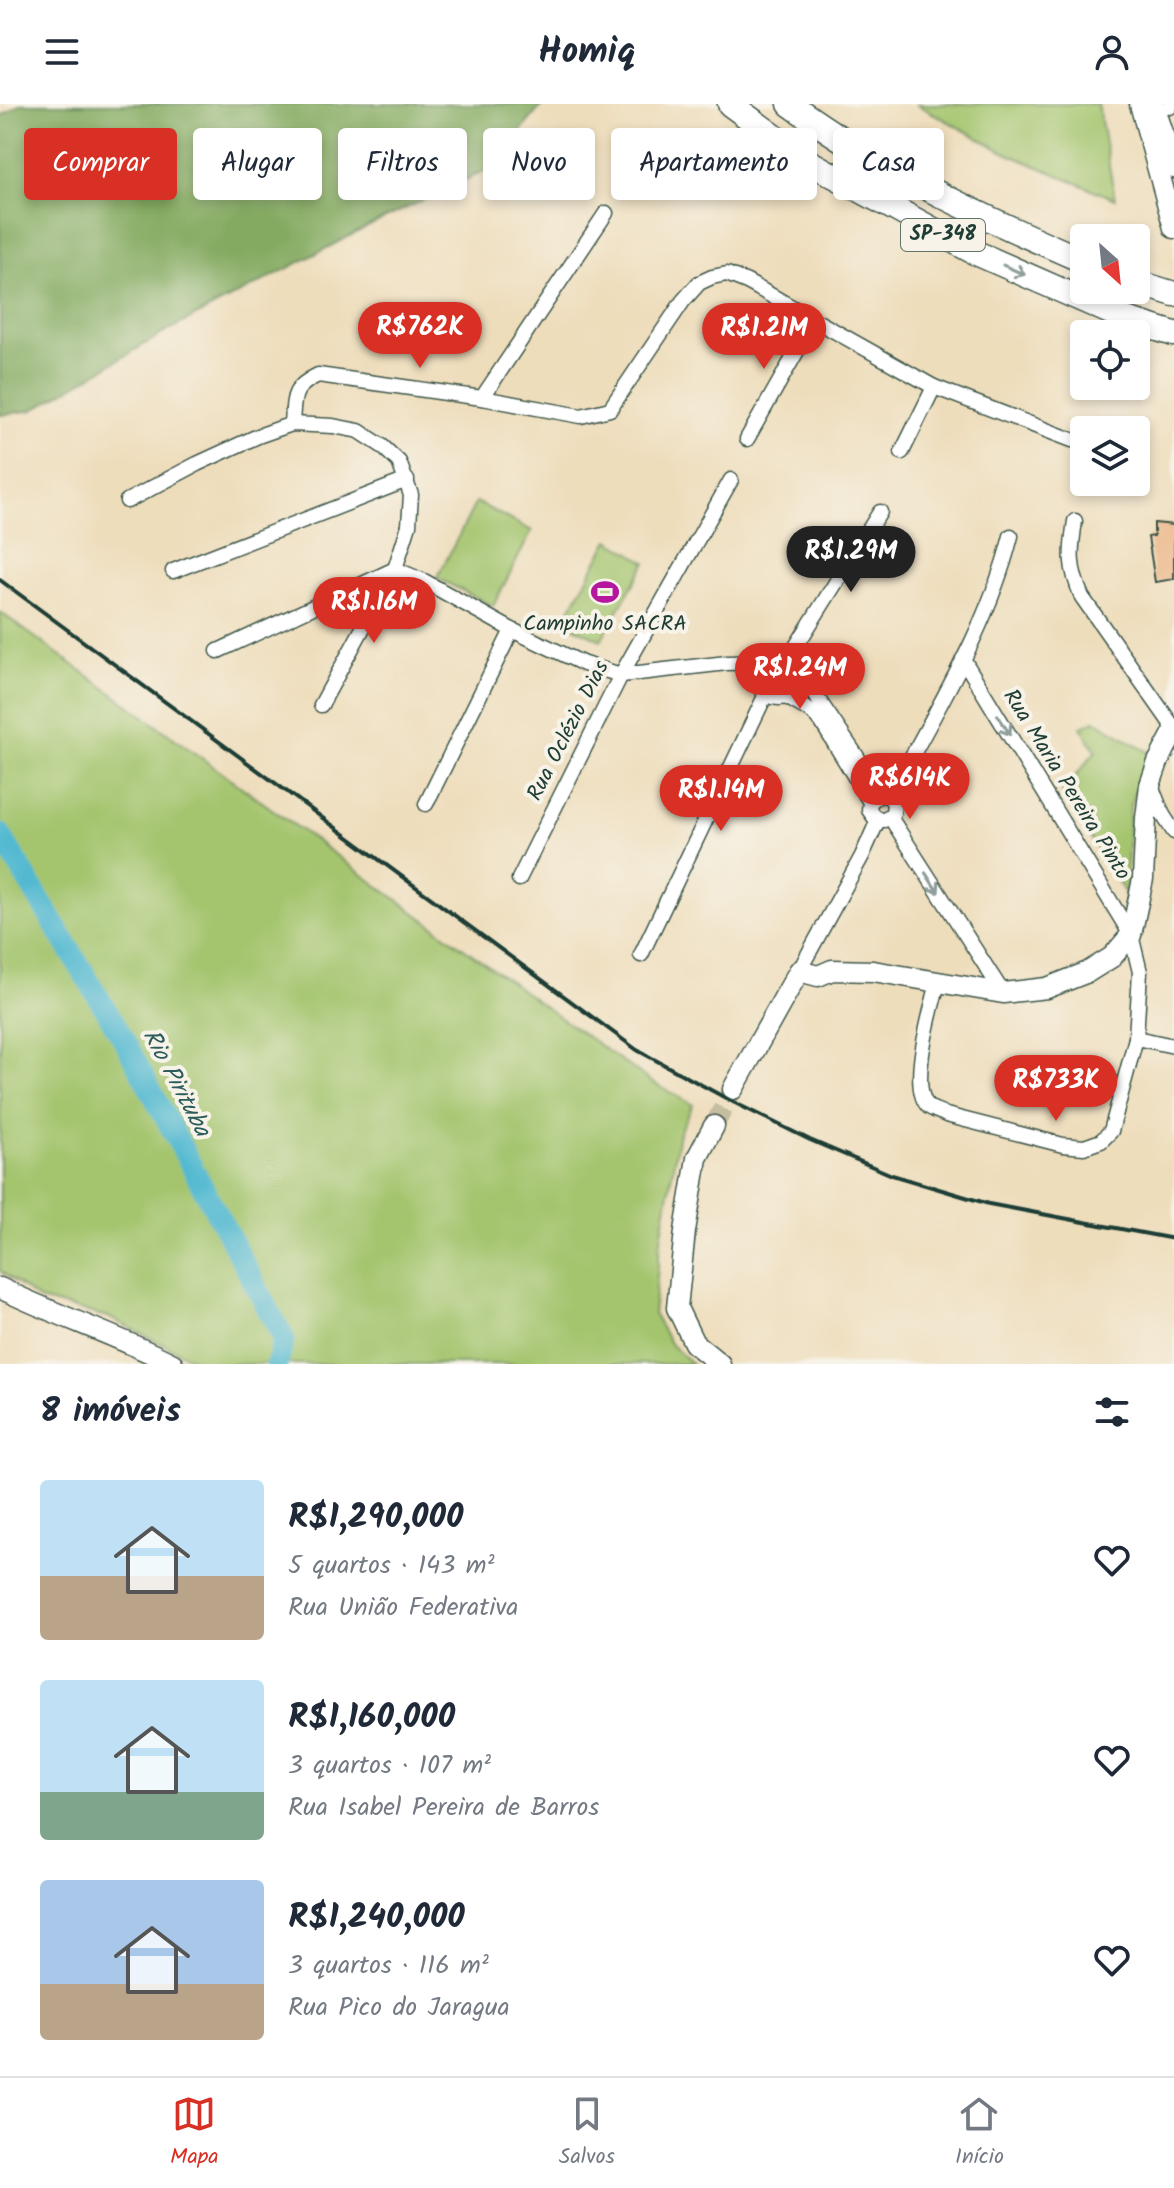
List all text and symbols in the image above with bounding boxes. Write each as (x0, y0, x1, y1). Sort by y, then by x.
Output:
text: Homiq (538, 24, 636, 81)
icon: menu (40, 30, 84, 74)
icon: person (1090, 30, 1134, 74)
chip: Comprar (24, 128, 177, 200)
chip: Alugar (193, 128, 322, 200)
chip: Filtros (338, 128, 467, 200)
chip: Novo (483, 128, 595, 200)
chip: Apartamento (611, 128, 817, 200)
chip: Casa (833, 128, 944, 200)
road number: SP-348 (901, 219, 985, 251)
north arrow (1070, 224, 1150, 304)
map controls (1070, 224, 1150, 496)
one-way arrow (1001, 263, 1026, 278)
pin: R$762K (355, 302, 485, 370)
pin: R$1.21M (690, 303, 838, 371)
text: R$762K (376, 307, 464, 349)
text: R$1.21M (720, 308, 808, 350)
button: locate (1070, 320, 1150, 400)
button: layers (1070, 416, 1150, 496)
pin: R$1.29M (777, 526, 925, 594)
text: R$1.29M (804, 531, 898, 573)
pin: R$1.16M (300, 577, 448, 645)
sports icon: Campinho SACRA (590, 577, 620, 607)
text: R$1.16M (331, 582, 417, 624)
place label: Campinho SACRA (523, 607, 687, 642)
pin: R$1.24M (726, 643, 874, 711)
text: R$1.24M (753, 648, 847, 690)
street label: Rua Oclézio Dias (519, 654, 620, 807)
street label: Rua Maria Pereira Pinto (993, 682, 1139, 888)
one-way arrow (996, 713, 1012, 736)
pin: R$614K (845, 753, 975, 821)
text: R$614K (869, 758, 951, 800)
pin: R$1.14M (647, 765, 795, 833)
text: R$1.14M (678, 770, 764, 812)
one-way arrow (925, 871, 941, 894)
water label: Rio Pirituba (131, 1022, 222, 1145)
pin: R$733K (991, 1055, 1121, 1123)
text: R$733K (1012, 1060, 1100, 1102)
text: 8 imóveis (40, 1385, 181, 1439)
icon: filters (1090, 1390, 1134, 1434)
text: R$1,290,000 (288, 1491, 463, 1545)
icon: home (104, 1512, 200, 1608)
icon: heart (1090, 1538, 1134, 1582)
text: 5 quartos · 143 m² (288, 1545, 494, 1587)
text: Rua União Federativa (288, 1587, 519, 1629)
text: R$1,160,000 (288, 1691, 455, 1745)
icon: home (104, 1712, 200, 1808)
icon: heart (1090, 1738, 1134, 1782)
text: 3 quartos · 107 m² (288, 1745, 491, 1787)
text: Rua Isabel Pereira de Barros (288, 1787, 599, 1829)
text: R$1,240,000 (288, 1891, 465, 1945)
icon: home (104, 1912, 200, 2008)
icon: heart (1090, 1938, 1134, 1982)
text: 3 quartos · 116 m² (288, 1945, 489, 1987)
text: Rua Pico do Jaragua (288, 1987, 510, 2029)
tab: Mapa (170, 2092, 219, 2175)
tab: Salvos (559, 2092, 615, 2175)
tab: Início (955, 2092, 1004, 2175)

